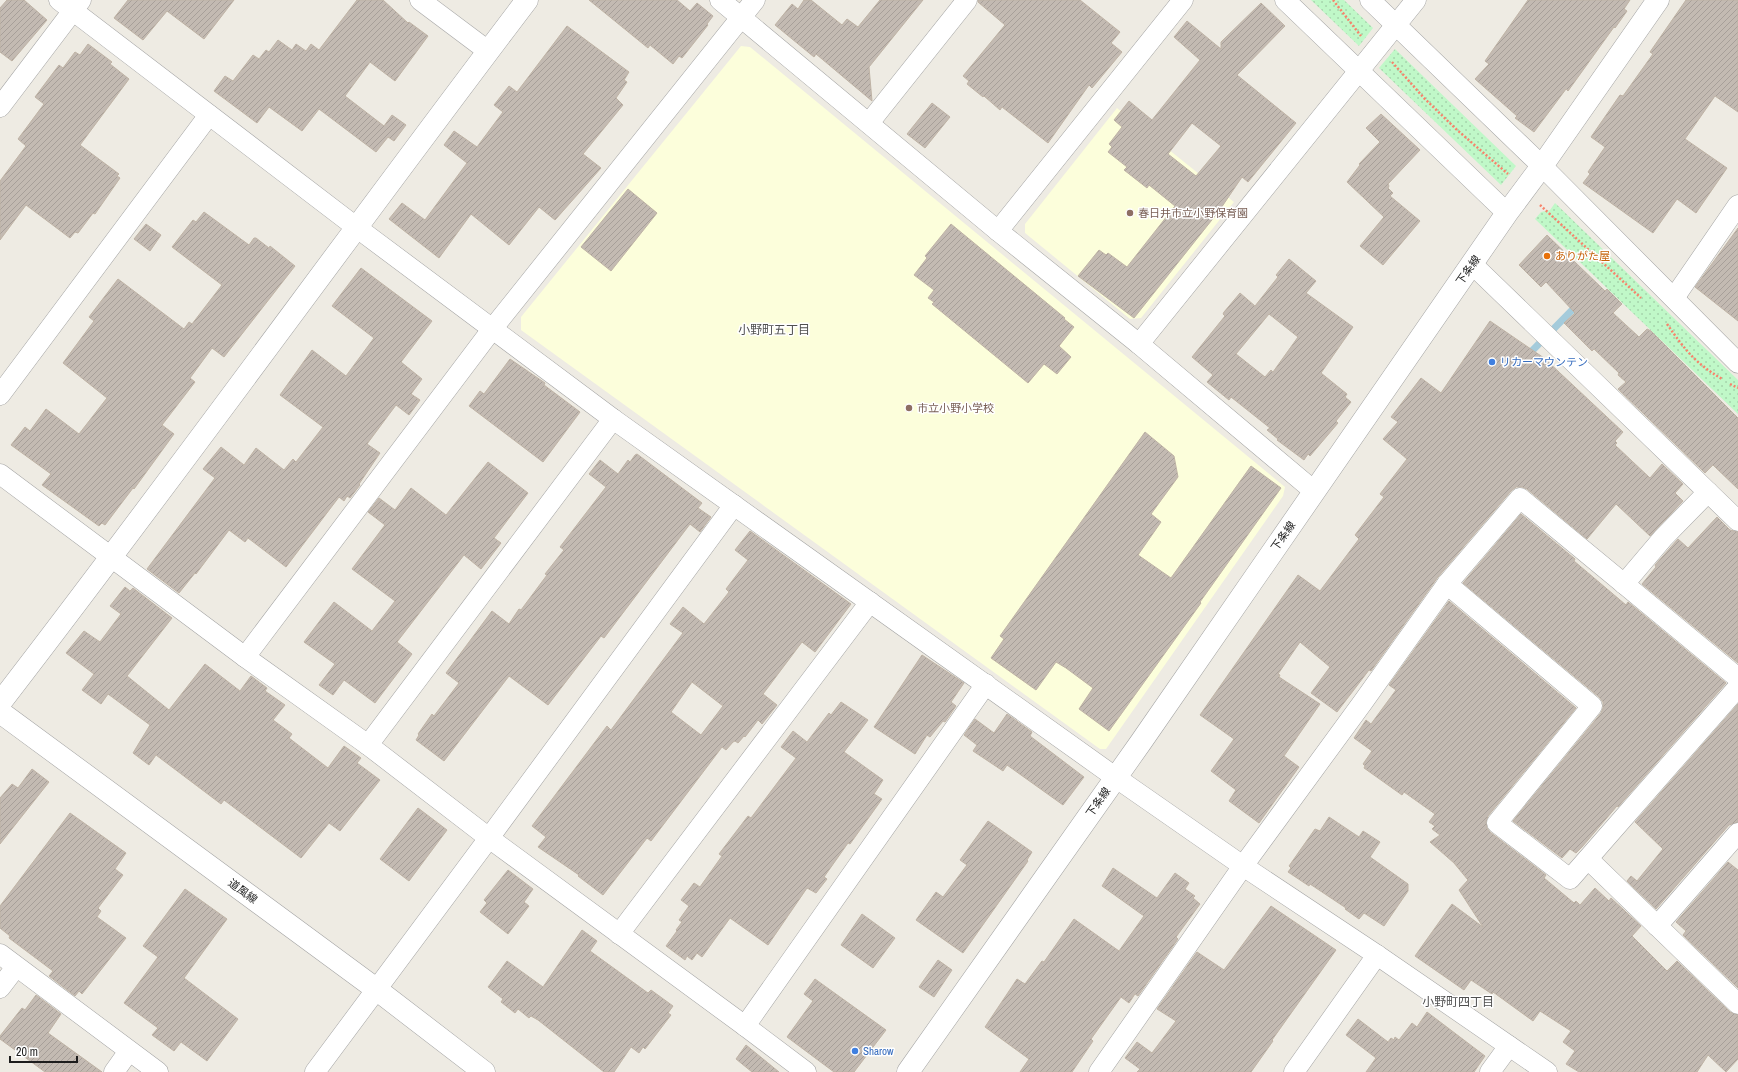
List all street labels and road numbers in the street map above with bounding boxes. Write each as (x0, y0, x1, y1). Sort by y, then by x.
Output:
street label: 下条線 (1453, 252, 1483, 288)
street label: 下条線 (1268, 518, 1298, 554)
street label: 下条線 (1083, 784, 1113, 820)
street label: 道風線 (226, 876, 260, 906)

